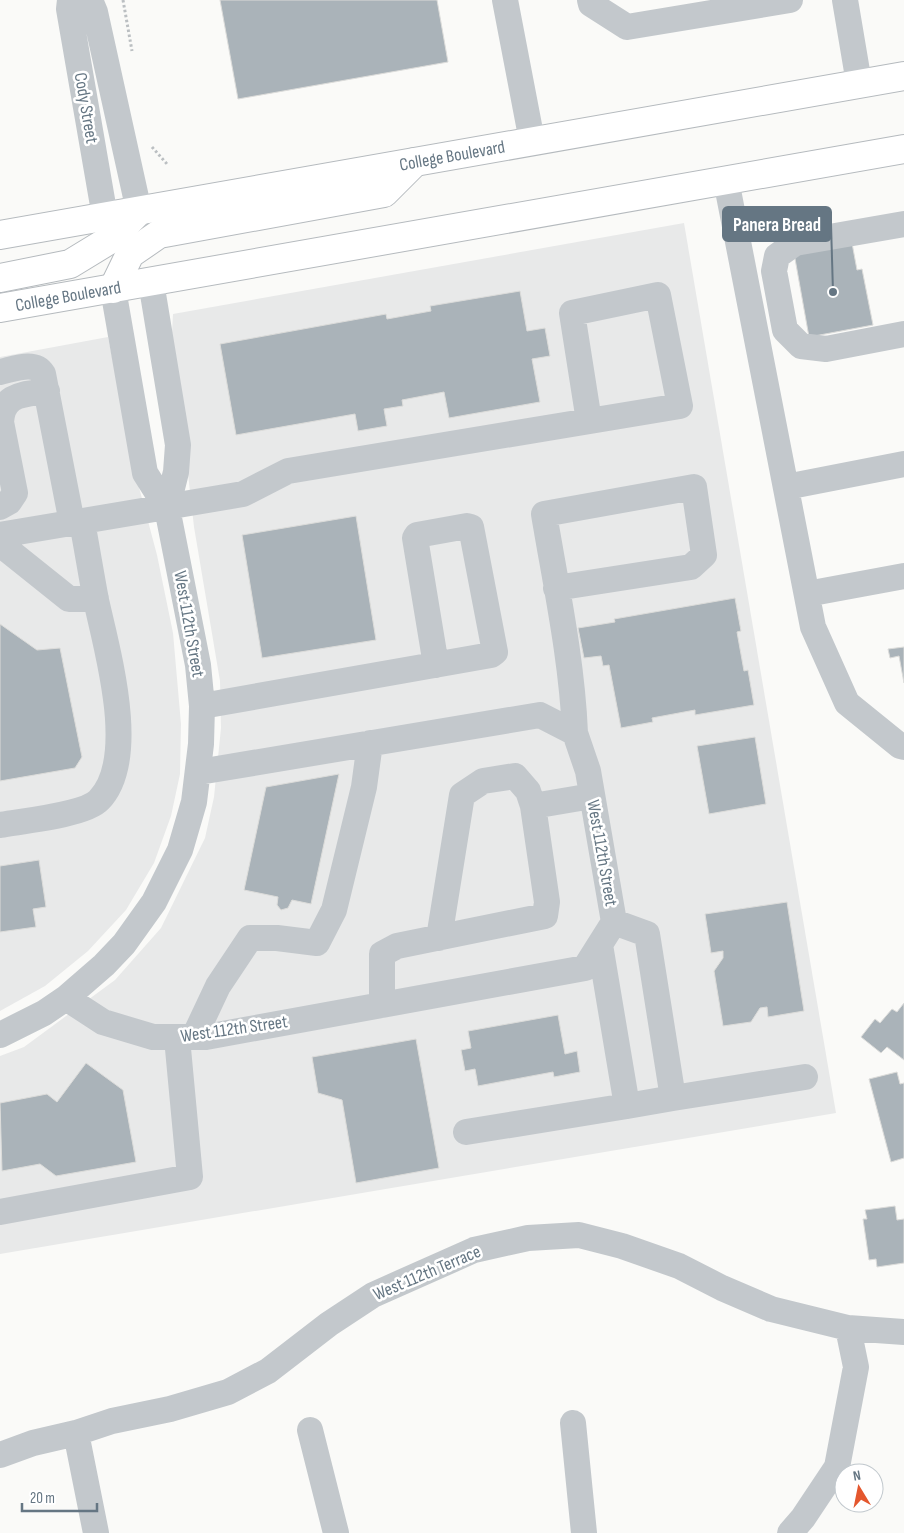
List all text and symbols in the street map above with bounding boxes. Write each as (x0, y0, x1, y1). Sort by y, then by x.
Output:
street label: Cody Street (69, 71, 103, 145)
street label: College Boulevard (398, 136, 506, 175)
callout: Panera Bread (723, 207, 831, 241)
text: Panera Bread (733, 214, 821, 237)
street label: College Boulevard (14, 276, 122, 316)
street label: West 112th Street (169, 569, 209, 679)
street label: West 112th Street (582, 798, 622, 908)
street label: West 112th Street (179, 1011, 289, 1047)
street label: West 112th Terrace (370, 1241, 484, 1305)
north arrow (834, 1463, 884, 1513)
text: N (852, 1467, 862, 1485)
scale bar (22, 1480, 98, 1512)
text: 20 m (30, 1489, 55, 1508)

